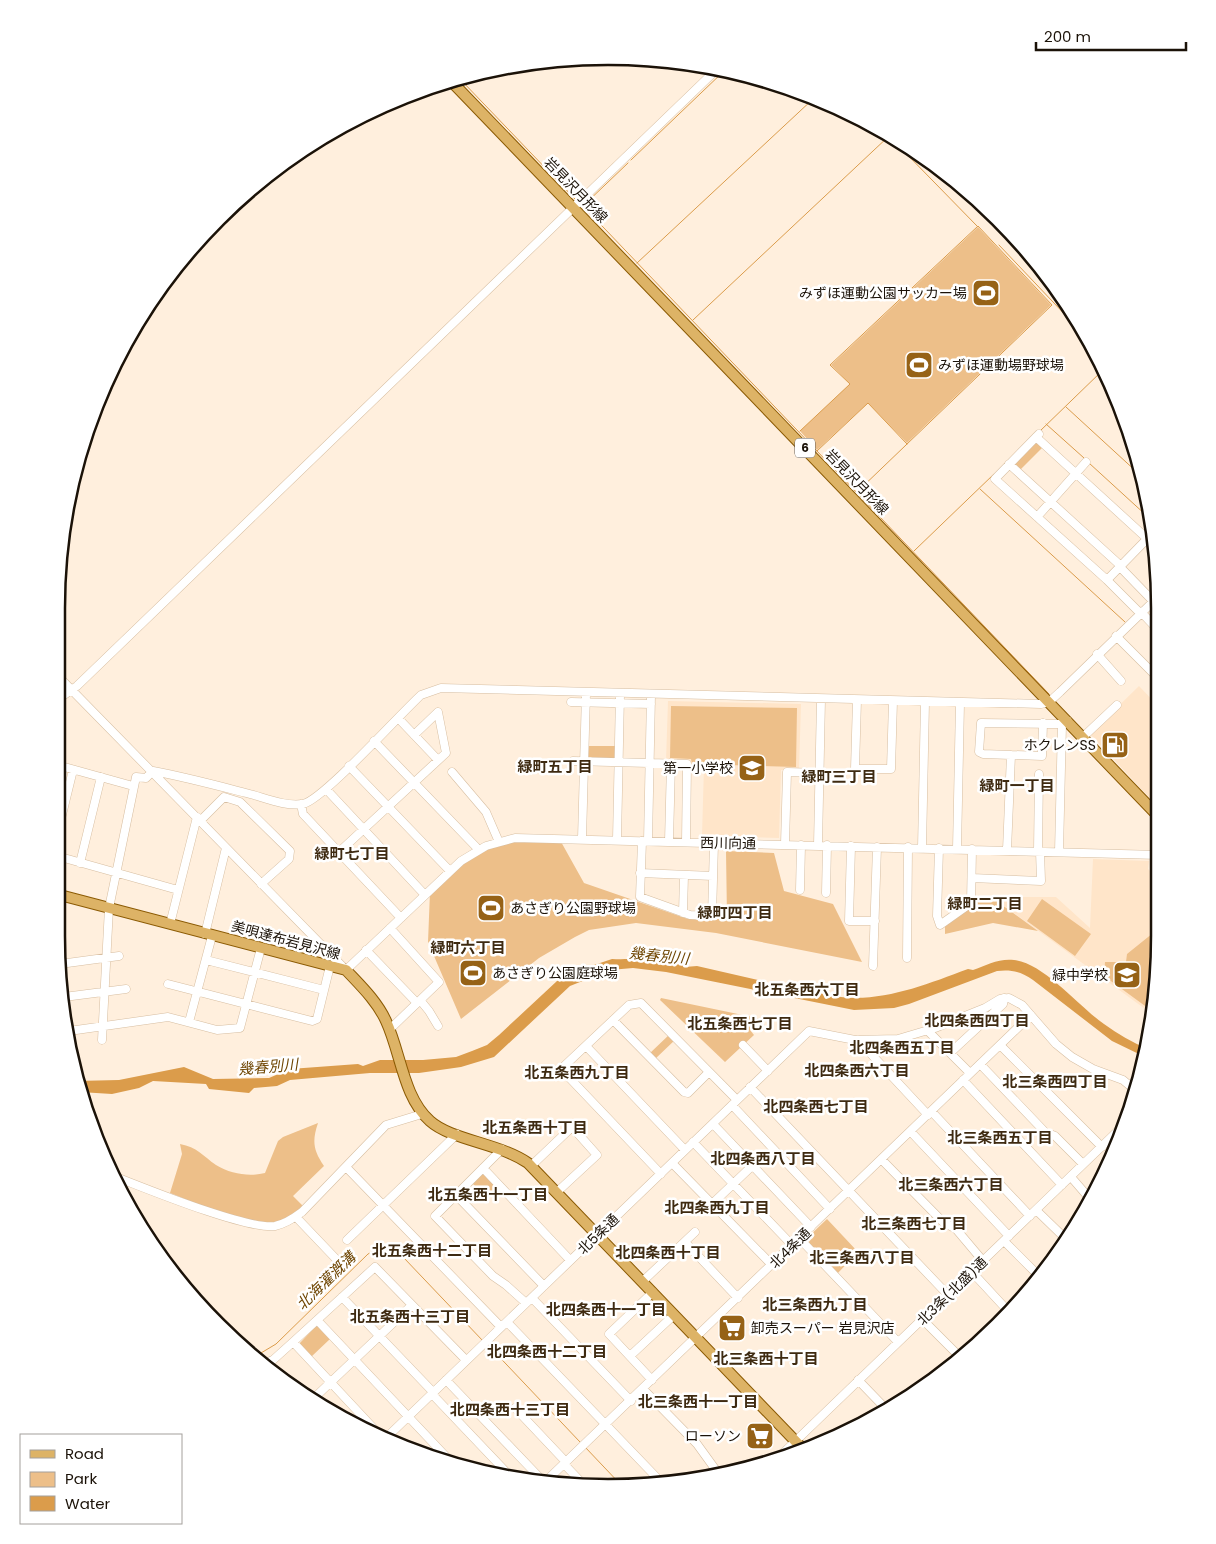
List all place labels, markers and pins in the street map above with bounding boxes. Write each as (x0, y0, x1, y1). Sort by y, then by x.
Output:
sports icon: みずほ運動公園サッカー場 (971, 278, 1001, 308)
place label: みずほ運動公園サッカー場 (799, 283, 967, 303)
sports icon: みずほ運動場野球場 (904, 350, 934, 380)
place label: みずほ運動場野球場 (938, 355, 1064, 375)
fuel station icon: ホクレンSS (1100, 730, 1130, 760)
place label: ホクレンSS (1024, 735, 1096, 755)
school or university icon: 第一小学校 (737, 753, 767, 783)
place label: 第一小学校 (663, 758, 733, 778)
sports icon: あさぎり公園野球場 (476, 893, 506, 923)
place label: あさぎり公園野球場 (510, 898, 636, 918)
sports icon: あさぎり公園庭球場 (458, 958, 488, 988)
school or university icon: 緑中学校 (1112, 960, 1142, 990)
place label: あさぎり公園庭球場 (492, 963, 618, 983)
place label: 緑中学校 (1052, 965, 1108, 985)
supermarket icon: 卸売スーパー 岩見沢店 (717, 1313, 747, 1343)
place label: 卸売スーパー 岩見沢店 (751, 1318, 895, 1338)
supermarket icon: ローソン (745, 1421, 775, 1451)
place label: ローソン (685, 1426, 741, 1446)

